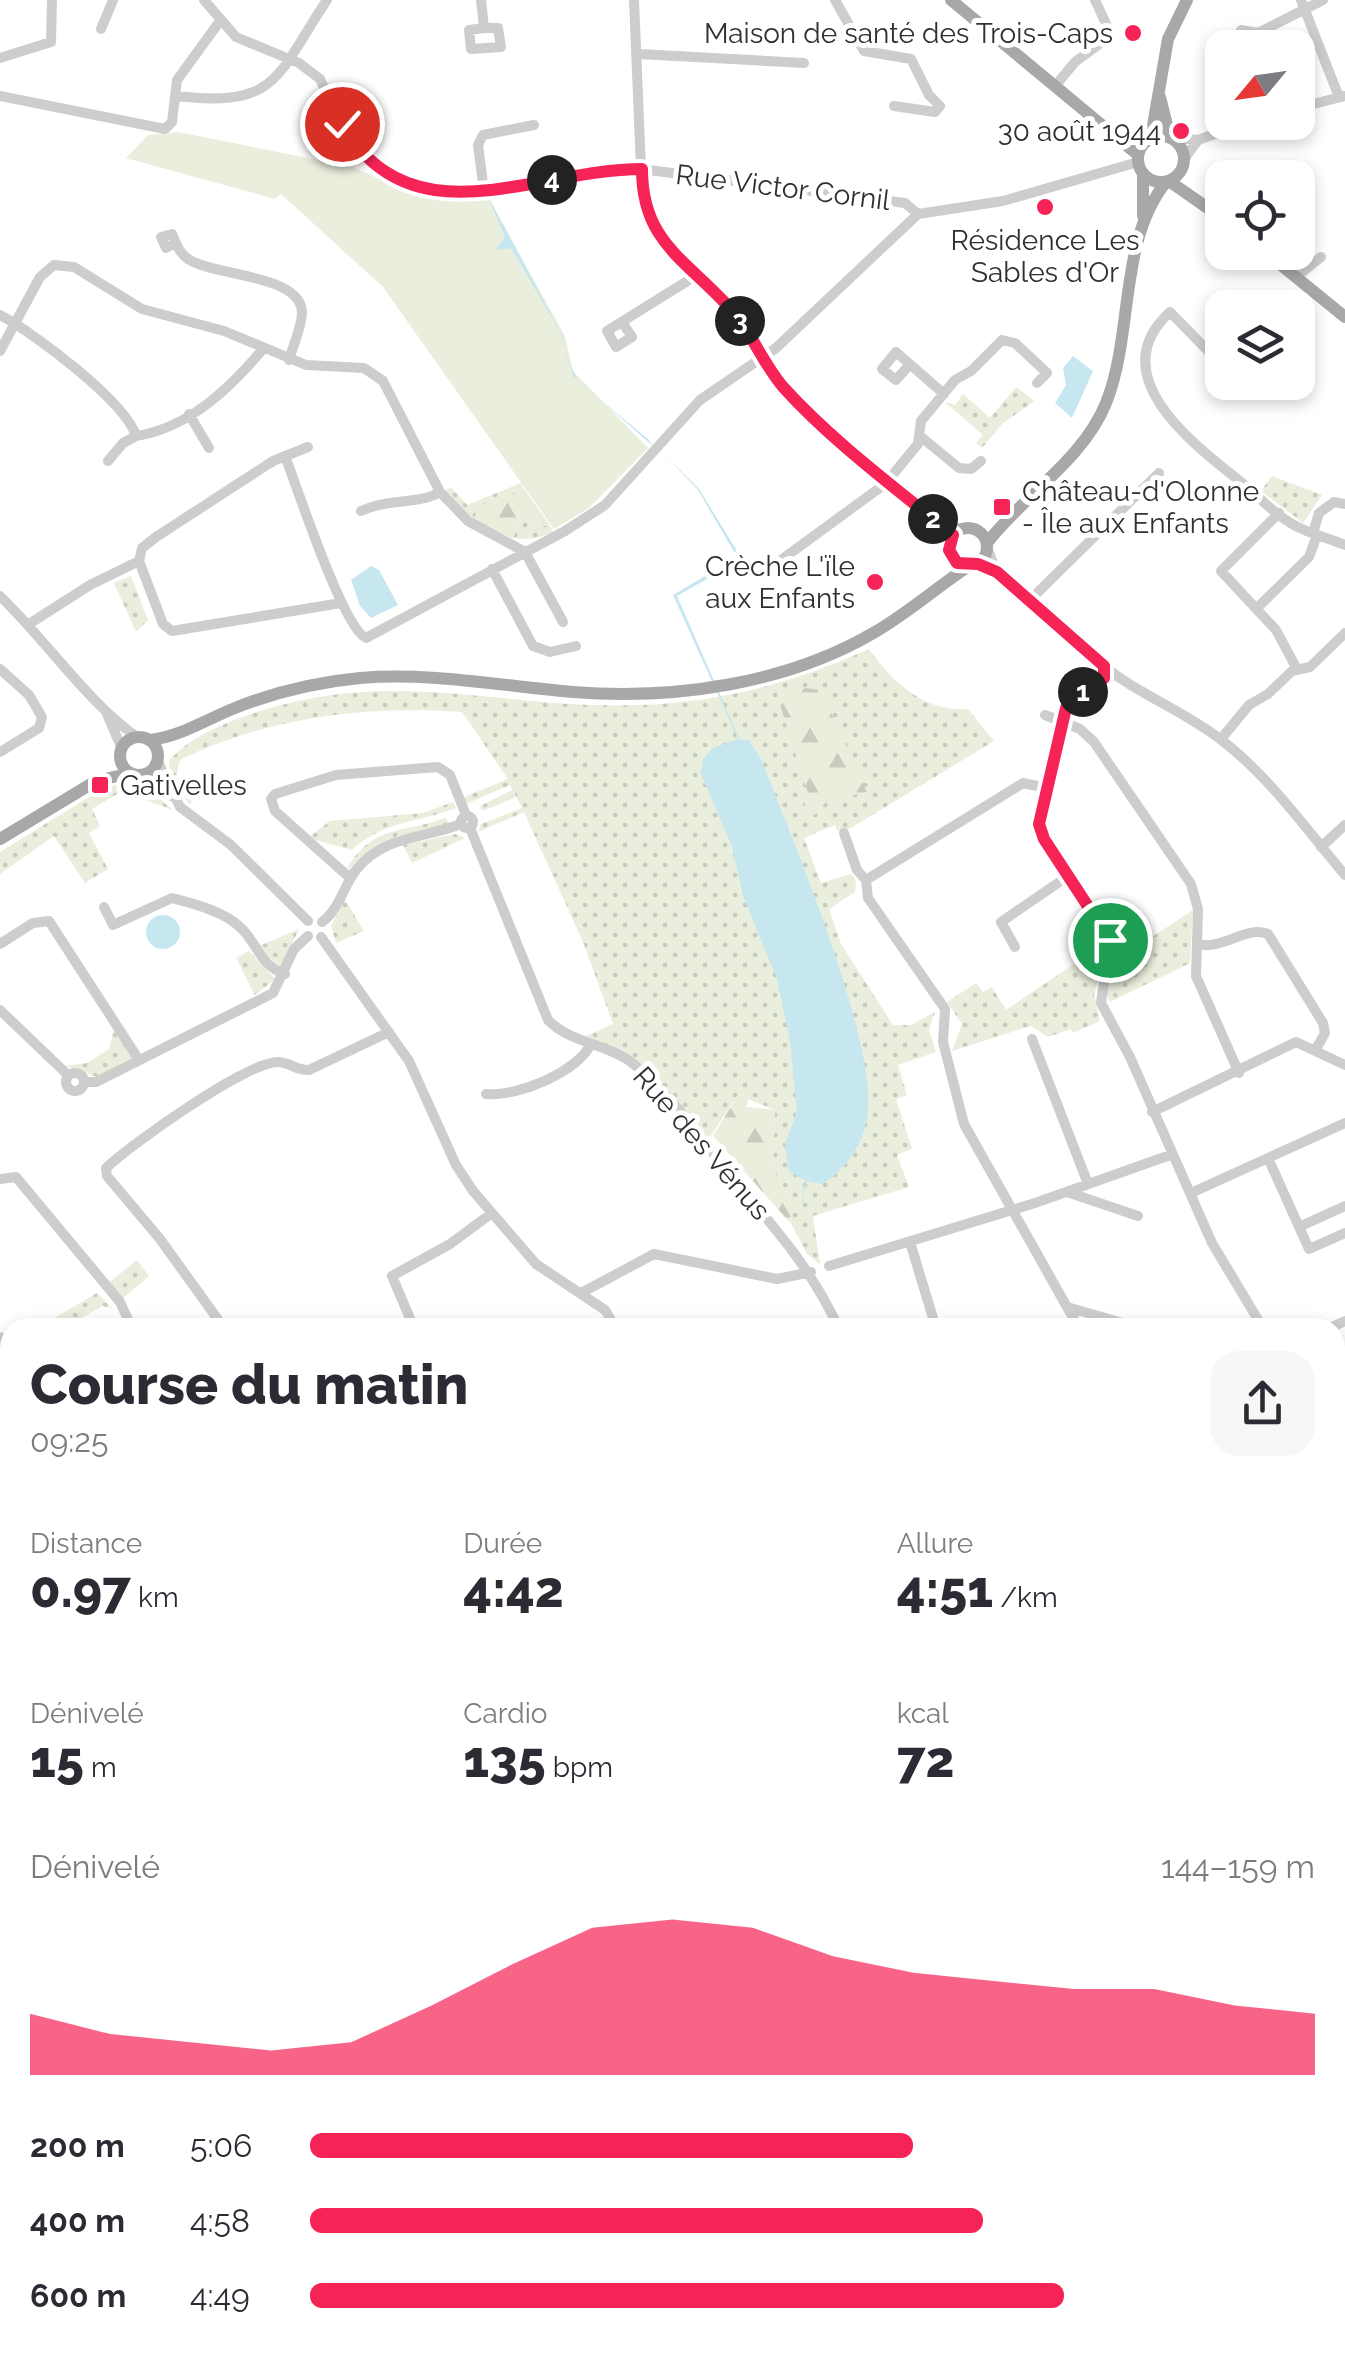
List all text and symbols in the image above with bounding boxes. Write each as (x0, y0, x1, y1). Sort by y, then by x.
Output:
place label: Maison de santé des Trois-Caps (704, 17, 1113, 50)
marker: Maison de santé des Trois-Caps (1122, 22, 1144, 44)
north arrow (1205, 30, 1315, 140)
map controls (1205, 30, 1315, 400)
pin (300, 82, 385, 167)
icon: check (315, 97, 370, 152)
place label: 30 août 1944 (998, 115, 1161, 148)
marker: 30 août 1944 (1170, 120, 1192, 142)
pin: 4 (527, 155, 577, 205)
street label: Rue Victor Cornil (674, 158, 892, 217)
button: locate (1205, 160, 1315, 270)
text: 4 (544, 163, 560, 196)
marker: Résidence Les Sables d'Or (1034, 196, 1056, 218)
place label: Résidence Les Sables d'Or (951, 224, 1139, 289)
button: layers (1205, 290, 1315, 400)
pin: 3 (715, 296, 765, 346)
text: 3 (732, 304, 748, 337)
place label: Château-d'Olonne - Île aux Enfants (1022, 475, 1259, 540)
pin: 2 (908, 494, 958, 544)
marker: Château-d'Olonne - Île aux Enfants (991, 496, 1013, 518)
text: 2 (925, 502, 941, 535)
place label: Crèche L'ïle aux Enfants (705, 550, 855, 615)
marker: Crèche L'ïle aux Enfants (864, 571, 886, 593)
pin: 1 (1058, 667, 1108, 717)
text: 1 (1076, 675, 1090, 708)
place label: Gativelles (120, 769, 247, 802)
marker: Gativelles (89, 774, 111, 796)
pin (1068, 898, 1153, 983)
icon: arrive (1083, 913, 1138, 968)
street label: Rue des Vénus (626, 1060, 777, 1227)
button: share (1210, 1351, 1315, 1456)
text: Course du matin (30, 1352, 468, 1417)
text: 09:25 (30, 1422, 108, 1459)
text: Distance (30, 1527, 142, 1560)
text: Durée (463, 1527, 542, 1560)
text: Allure (897, 1527, 973, 1560)
text: 0.97 (30, 1560, 131, 1619)
text: 4:42 (463, 1560, 564, 1619)
text: 4:51 (897, 1560, 993, 1619)
text: km (131, 1581, 179, 1614)
text: /km (993, 1581, 1058, 1614)
text: Dénivelé (30, 1697, 144, 1730)
text: Cardio (463, 1697, 547, 1730)
text: kcal (897, 1697, 949, 1730)
text: 15 (30, 1730, 84, 1789)
text: 135 (463, 1730, 546, 1789)
text: 72 (897, 1730, 954, 1789)
text: m (84, 1751, 117, 1784)
text: bpm (546, 1751, 613, 1784)
text: Dénivelé (30, 1848, 160, 1885)
text: 144–159 m (1161, 1848, 1315, 1885)
text: 200 m (30, 2127, 125, 2164)
text: 5:06 (190, 2127, 252, 2164)
text: 400 m (30, 2202, 125, 2239)
text: 4:58 (190, 2202, 250, 2239)
text: 600 m (30, 2277, 126, 2314)
text: 4:49 (190, 2277, 250, 2314)

